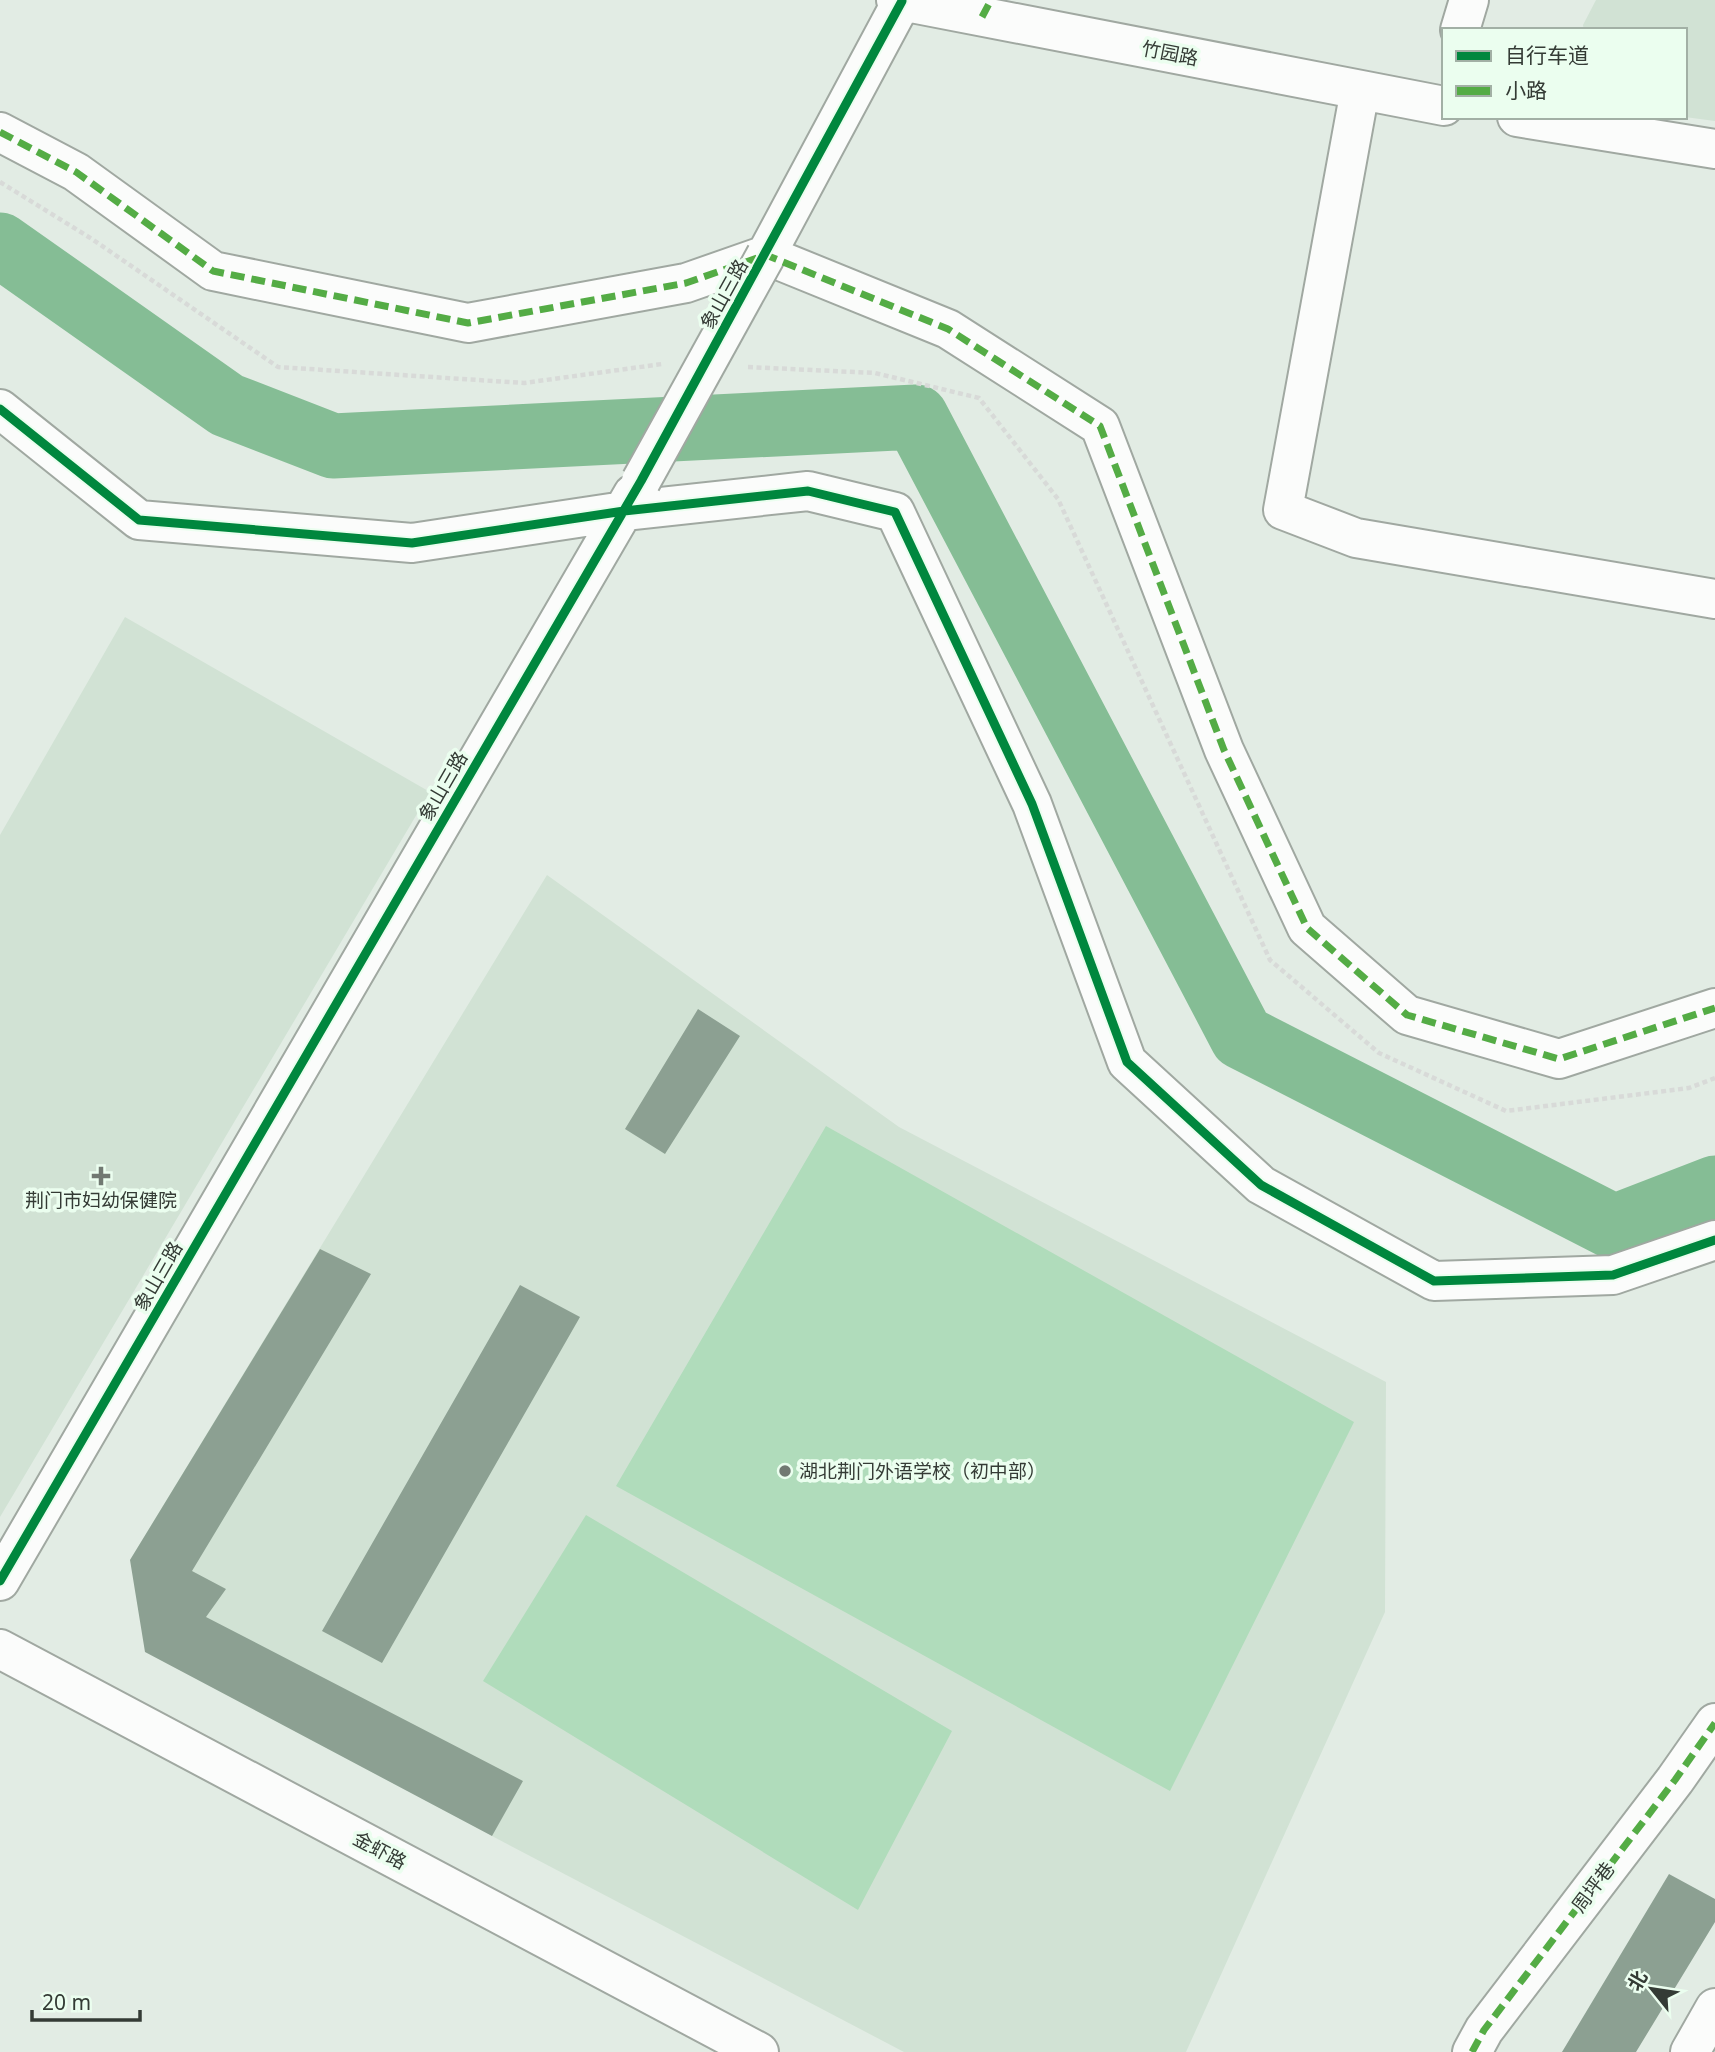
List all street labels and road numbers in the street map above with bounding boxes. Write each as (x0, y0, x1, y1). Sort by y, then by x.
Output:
street label: 竹园路 (1140, 35, 1200, 71)
street label: 象山三路 (694, 254, 754, 334)
street label: 象山三路 (413, 747, 473, 825)
street label: 象山三路 (128, 1237, 188, 1315)
street label: 金虾路 (349, 1825, 411, 1875)
street label: 周坪巷 (1565, 1856, 1621, 1918)

